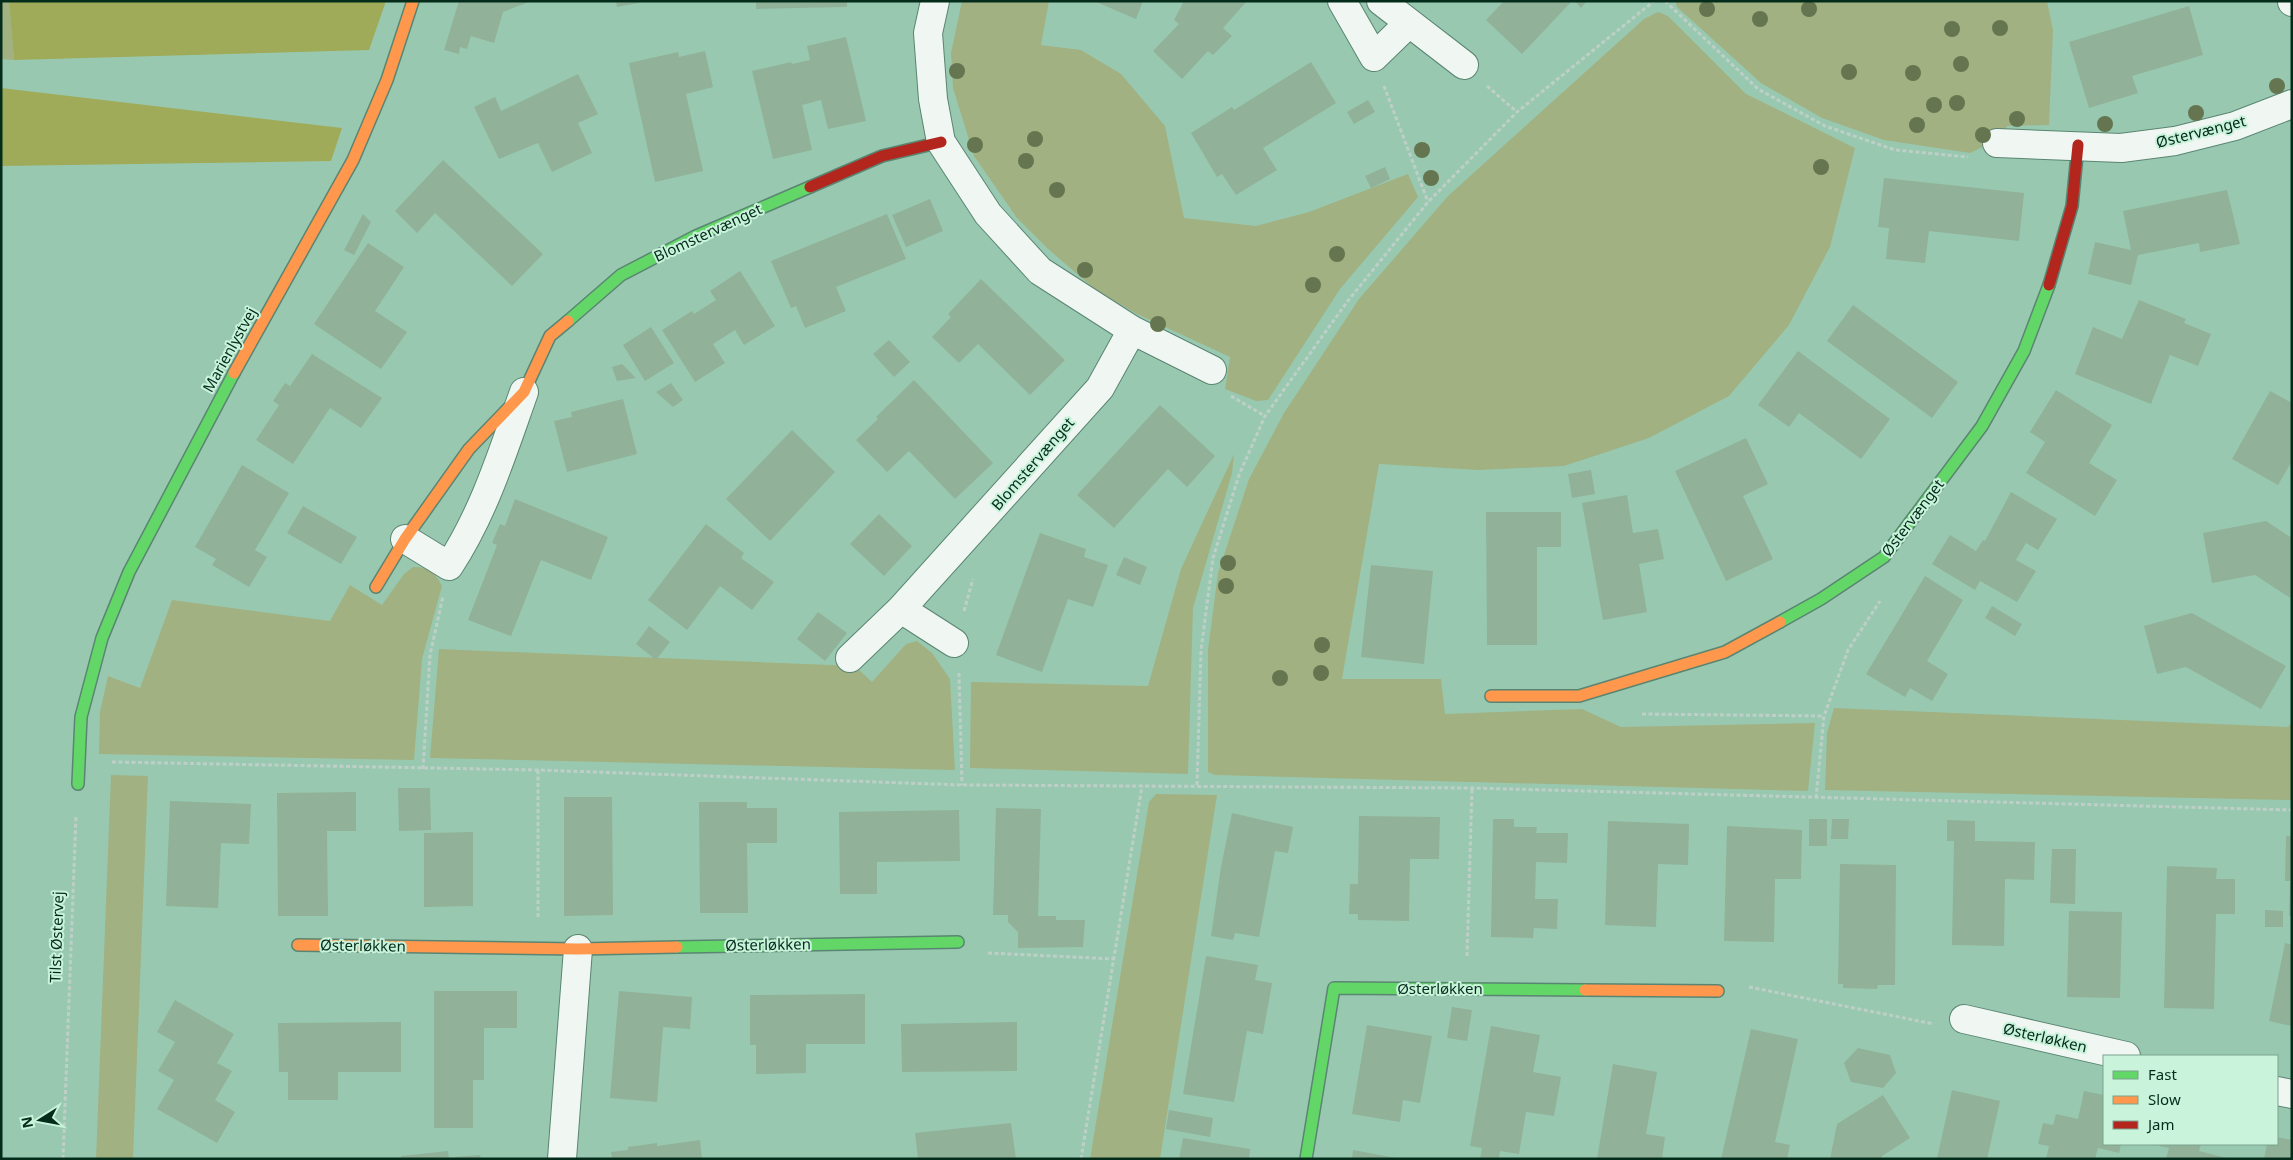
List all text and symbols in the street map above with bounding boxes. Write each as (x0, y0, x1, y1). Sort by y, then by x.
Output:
street label: Østervænget (2154, 110, 2248, 152)
street label: Blomstervænget (650, 198, 765, 266)
street label: Marienlystvej (198, 304, 261, 395)
street label: Blomstervænget (986, 412, 1079, 514)
street label: Østervænget (1877, 474, 1948, 560)
street label: Tilst Østervej (44, 891, 68, 983)
street label: Østerløkken (725, 933, 811, 955)
street label: Østerløkken (320, 934, 406, 956)
street label: Østerløkken (1397, 978, 1483, 998)
street label: Østerløkken (2001, 1018, 2089, 1056)
legend (2103, 1055, 2278, 1145)
text: Fast (2148, 1064, 2177, 1084)
text: Slow (2148, 1089, 2181, 1109)
north arrow (15, 1095, 65, 1145)
text: Jam (2146, 1114, 2175, 1134)
text: N (16, 1115, 37, 1130)

